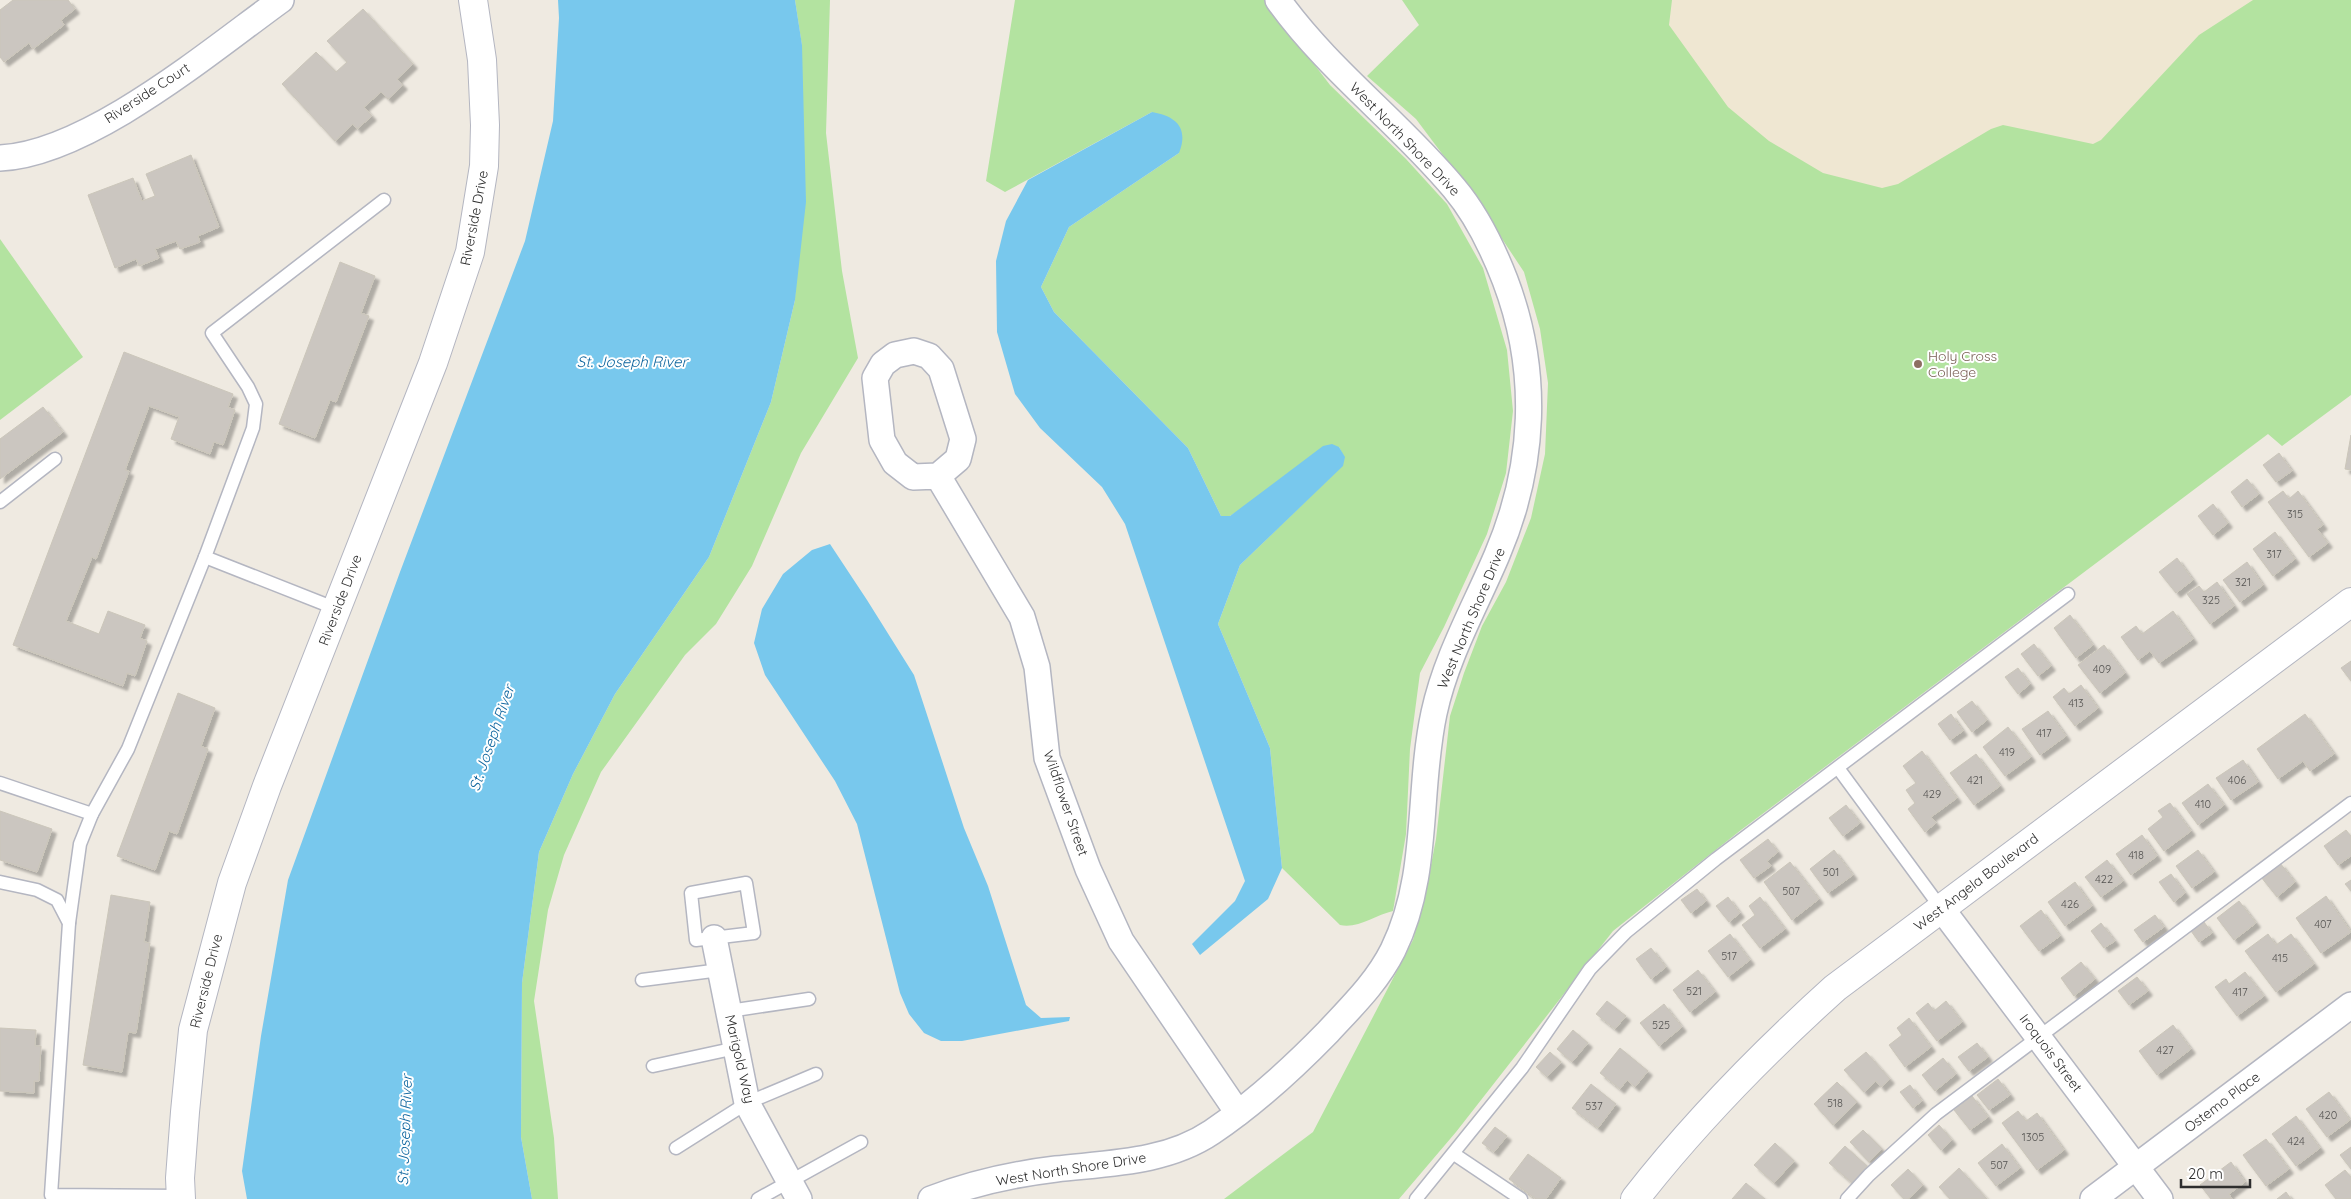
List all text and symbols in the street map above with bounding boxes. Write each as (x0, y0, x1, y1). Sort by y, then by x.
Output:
street label: Riverside Court (101, 58, 193, 127)
street label: West North Shore Drive (1346, 78, 1464, 200)
street label: Riverside Drive (456, 169, 492, 267)
place label: Holy Cross College (1928, 347, 1997, 381)
water label: St. Joseph River (577, 352, 689, 371)
marker: Holy Cross College (1912, 358, 1924, 370)
house number: 315 (2287, 507, 2303, 521)
street label: West North Shore Drive (1433, 545, 1509, 691)
house number: 317 (2266, 547, 2282, 561)
street label: Riverside Drive (314, 552, 366, 648)
house number: 321 (2235, 575, 2251, 589)
house number: 325 (2202, 593, 2220, 607)
house number: 409 (2093, 662, 2111, 676)
water label: St. Joseph River (465, 680, 519, 793)
house number: 413 (2068, 696, 2084, 710)
house number: 417 (2036, 726, 2052, 740)
house number: 419 (1999, 745, 2015, 759)
street label: Wildflower Street (1039, 748, 1093, 859)
house number: 421 (1967, 773, 1983, 787)
house number: 406 (2228, 773, 2246, 787)
house number: 429 (1923, 787, 1941, 801)
house number: 410 (2195, 797, 2211, 811)
street label: West Angela Boulevard (1910, 829, 2042, 935)
house number: 418 (2128, 848, 2144, 862)
house number: 501 (1823, 865, 1839, 879)
house number: 422 (2095, 872, 2113, 886)
house number: 507 (1782, 884, 1800, 898)
house number: 426 (2061, 897, 2079, 911)
house number: 407 (2314, 917, 2332, 931)
street label: Riverside Drive (186, 932, 226, 1030)
house number: 517 (1721, 949, 1737, 963)
house number: 415 (2272, 951, 2288, 965)
house number: 521 (1686, 984, 1702, 998)
house number: 417 (2232, 985, 2248, 999)
street label: Iroquois Street (2016, 1010, 2087, 1096)
street label: Marigold Way (721, 1013, 759, 1105)
house number: 525 (1652, 1018, 1670, 1032)
house number: 427 (2156, 1043, 2174, 1057)
street label: Ostemo Place (2181, 1068, 2263, 1136)
water label: St. Joseph River (393, 1072, 416, 1186)
house number: 518 (1827, 1096, 1843, 1110)
house number: 537 (1585, 1099, 1603, 1113)
house number: 420 (2319, 1108, 2337, 1122)
house number: 1305 (2022, 1130, 2044, 1144)
house number: 424 (2287, 1134, 2305, 1148)
street label: West North Shore Drive (995, 1148, 1147, 1190)
scale bar (2181, 1156, 2250, 1188)
house number: 507 (1990, 1158, 2008, 1172)
text: 20 m (2188, 1164, 2223, 1183)

